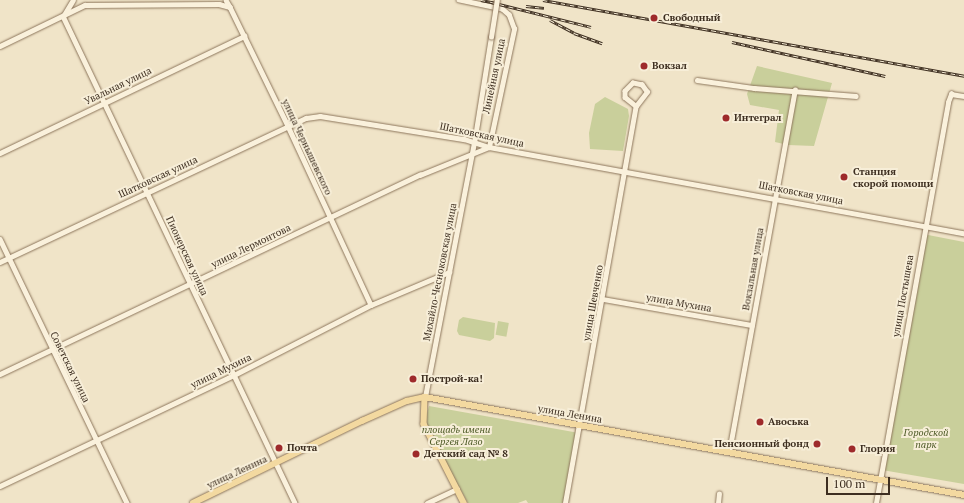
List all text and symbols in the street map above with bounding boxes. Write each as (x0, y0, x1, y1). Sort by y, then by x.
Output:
marker: Свободный (648, 12, 660, 24)
place label: Свободный (663, 12, 720, 24)
street label: Линейная улица (480, 37, 508, 115)
place label: Вокзал (652, 60, 687, 72)
marker: Вокзал (639, 61, 649, 71)
street label: Увальная улица (82, 65, 154, 107)
street label: улица Чернышевского (279, 97, 335, 197)
place label: Интеграл (734, 112, 781, 124)
marker: Интеграл (721, 113, 731, 123)
street label: Шатковская улица (439, 120, 525, 150)
street label: Шатковская улица (117, 153, 199, 201)
place label: Станция скорой помощи (853, 165, 933, 188)
marker: Станция скорой помощи (838, 171, 850, 183)
street label: Шатковская улица (758, 179, 844, 207)
street label: Михайло-Чесноковская улица (421, 202, 459, 342)
street label: Пионерская улица (163, 214, 211, 298)
street label: улица Лермонтова (209, 222, 293, 270)
street label: Вокзальная улица (740, 227, 766, 311)
street label: улица Постышева (890, 254, 916, 338)
street label: улица Шевченко (580, 264, 606, 342)
street label: улица Мухина (645, 291, 713, 315)
street label: Советская улица (48, 330, 92, 404)
street label: улица Мухина (189, 351, 253, 391)
place label: Построй-ка! (421, 373, 483, 385)
marker: Построй-ка! (408, 374, 418, 384)
street label: улица Ленина (537, 402, 603, 426)
place label: Авоська (768, 416, 809, 428)
marker: Авоська (755, 417, 765, 427)
park label: площадь имени Сергея Лазо (422, 423, 490, 446)
park label: Городской парк (904, 426, 948, 450)
place label: Пенсионный фонд (714, 438, 809, 450)
marker: Пенсионный фонд (812, 439, 822, 449)
place label: Почта (287, 442, 317, 454)
marker: Почта (274, 443, 284, 453)
place label: Глория (860, 443, 895, 455)
marker: Глория (847, 444, 857, 454)
place label: Детский сад № 8 (424, 448, 508, 460)
marker: Детский сад № 8 (411, 449, 421, 459)
street label: улица Ленина (205, 453, 269, 491)
scale bar (828, 469, 892, 495)
text: 100 m (833, 476, 865, 491)

